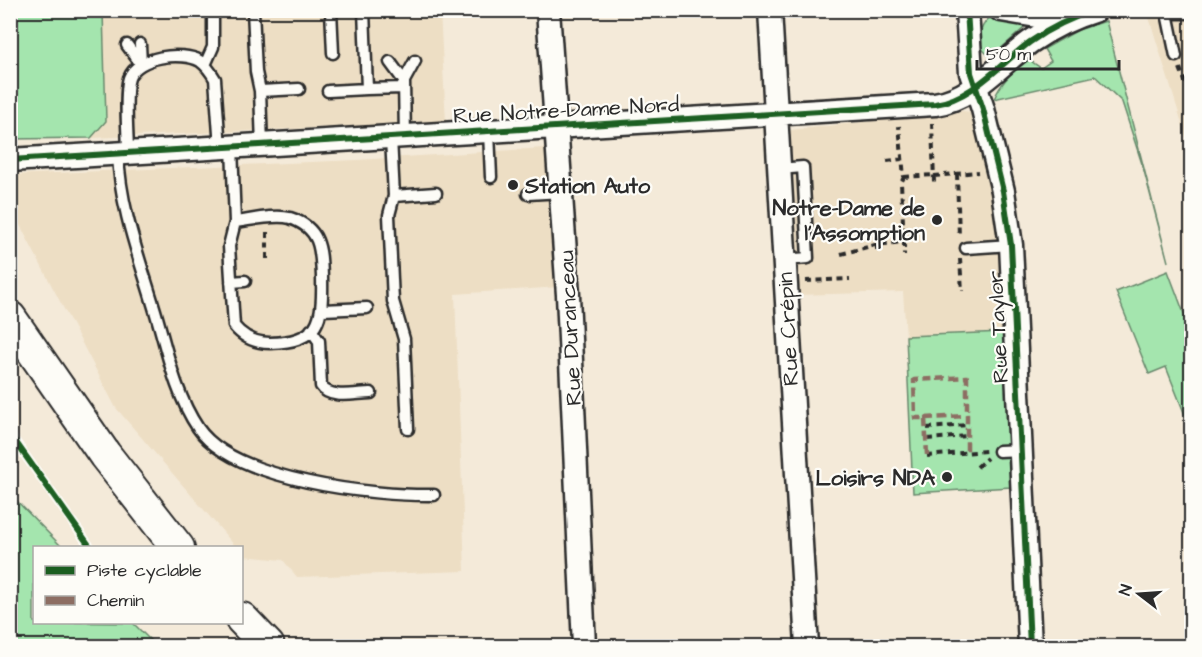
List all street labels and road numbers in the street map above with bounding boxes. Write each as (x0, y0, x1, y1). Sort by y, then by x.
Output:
street label: Rue Notre-Dame Nord (452, 89, 680, 132)
street label: Rue Duranceau (551, 249, 590, 406)
street label: Rue Taylor (980, 270, 1018, 384)
street label: Rue Crépin (770, 271, 807, 387)

